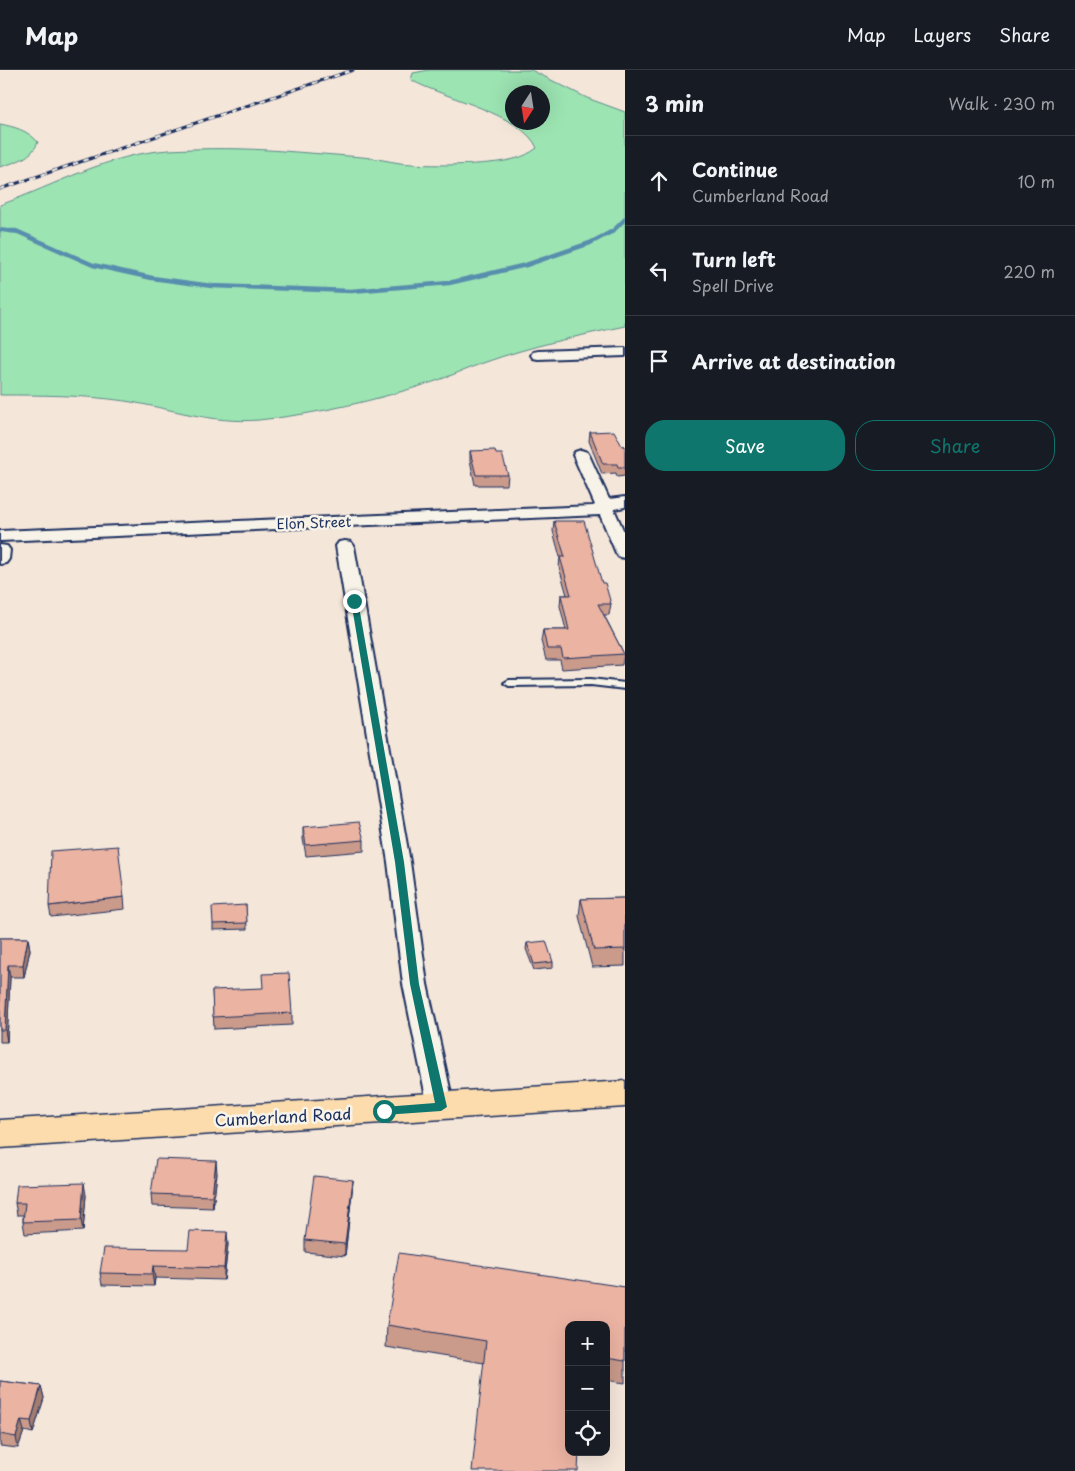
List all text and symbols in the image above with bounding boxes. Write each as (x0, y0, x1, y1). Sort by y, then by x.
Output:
text: Map (25, 17, 78, 53)
text: Map (847, 21, 886, 48)
text: Layers (914, 21, 971, 48)
text: Share (999, 21, 1050, 48)
north arrow (505, 85, 550, 130)
text: 3 min (645, 87, 704, 119)
text: Walk · 230 m (948, 91, 1055, 115)
text: Continue (692, 155, 778, 183)
icon: ahead (645, 167, 673, 195)
text: 10 m (1018, 169, 1055, 193)
text: Cumberland Road (692, 183, 829, 207)
text: Turn left (692, 245, 776, 273)
icon: left (645, 257, 673, 285)
text: 220 m (1004, 259, 1055, 283)
text: Spell Drive (692, 273, 774, 297)
icon: arrive (645, 347, 673, 375)
text: Arrive at destination (692, 347, 896, 375)
button: Save (645, 420, 845, 471)
button: Share (855, 420, 1055, 471)
street label: Elon Street (276, 511, 352, 534)
route end (343, 590, 366, 613)
street label: Cumberland Road (214, 1100, 352, 1132)
route start (373, 1100, 396, 1123)
map controls (565, 1321, 610, 1456)
button: + (565, 1321, 610, 1366)
button: − (565, 1366, 610, 1411)
button: locate (565, 1411, 610, 1456)

